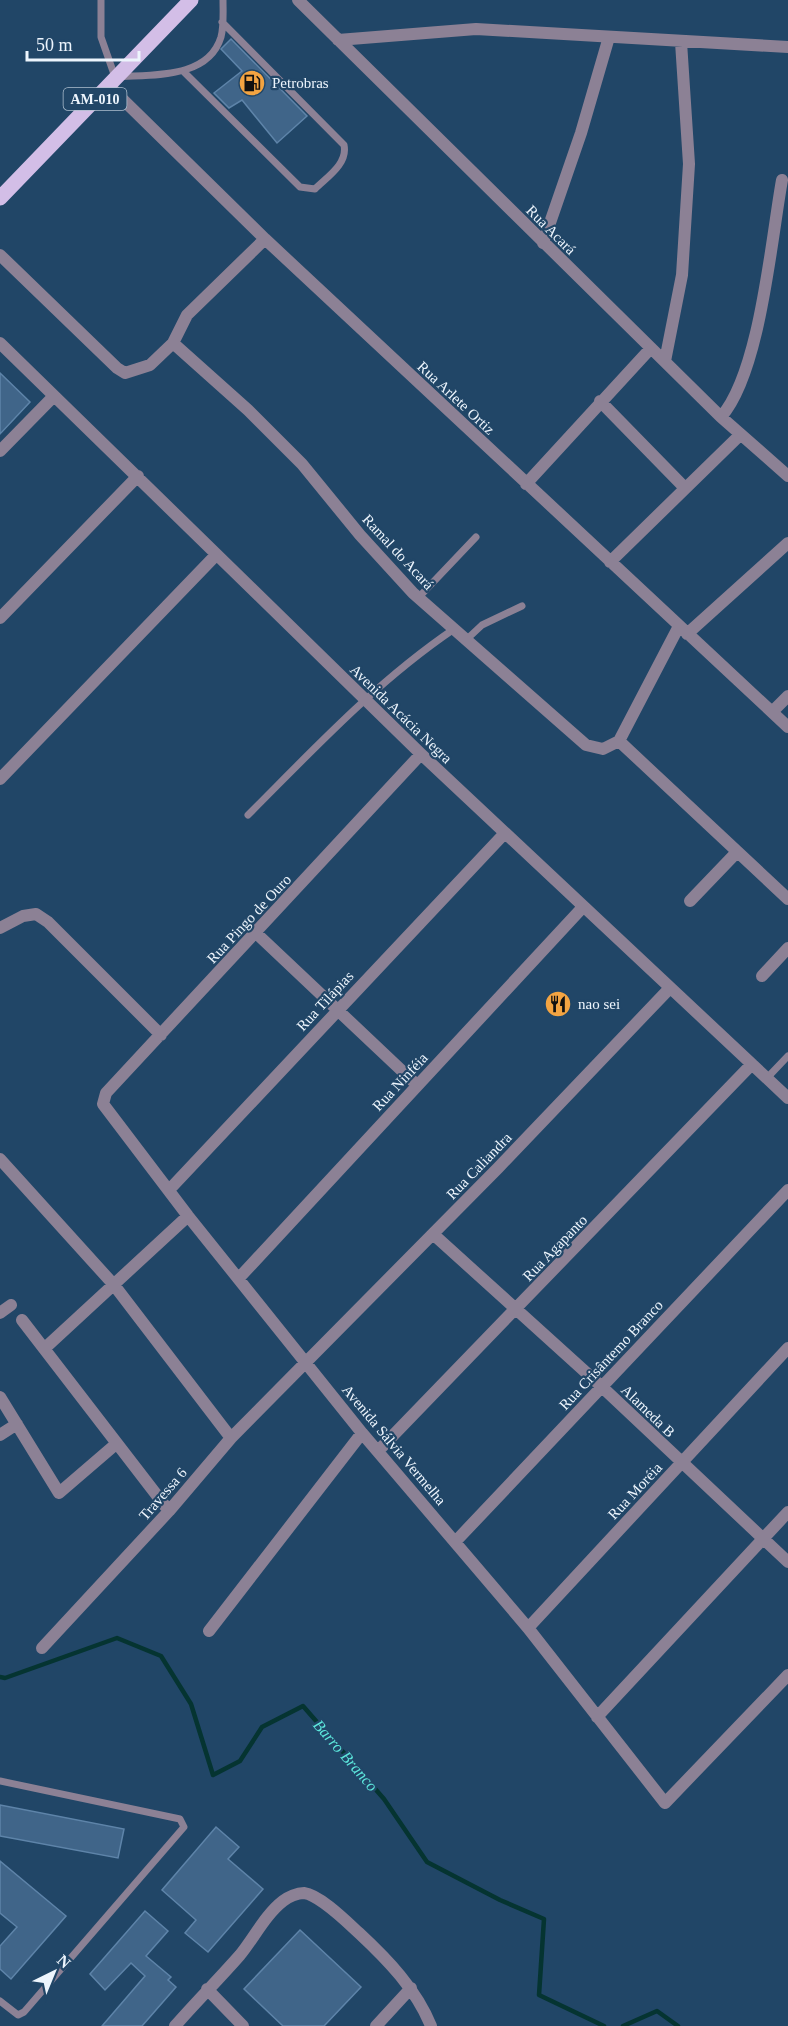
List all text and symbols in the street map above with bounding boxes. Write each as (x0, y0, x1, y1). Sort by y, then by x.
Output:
scale bar (27, 24, 140, 62)
text: 50 m (36, 35, 73, 55)
fuel station icon: Petrobras (237, 68, 267, 98)
place label: Petrobras (272, 75, 329, 91)
road number: AM-010 (64, 88, 127, 110)
street label: Rua Acará (523, 202, 579, 258)
street label: Rua Arlete Ortiz (414, 358, 498, 438)
street label: Ramal do Acará (359, 511, 437, 593)
street label: Avenida Acácia Negra (347, 661, 455, 767)
street label: Rua Pingo de Ouro (204, 871, 294, 967)
street label: Rua Tilápias (293, 968, 357, 1034)
restaurant icon: nao sei (543, 989, 573, 1019)
place label: nao sei (578, 996, 620, 1012)
street label: Rua Ninféia (369, 1050, 431, 1114)
street label: Rua Caliandra (443, 1129, 515, 1203)
street label: Rua Agapanto (520, 1212, 590, 1284)
street label: Rua Crisântemo Branco (556, 1297, 666, 1413)
street label: Avenida Sálvia Vermelha (339, 1382, 449, 1509)
street label: Alameda B (618, 1382, 678, 1440)
street label: Rua Moréia (605, 1459, 665, 1523)
street label: Travessa 6 (136, 1464, 190, 1523)
water label: Barro Branco (310, 1716, 381, 1794)
north arrow (24, 1942, 84, 2002)
text: N (54, 1951, 74, 1972)

